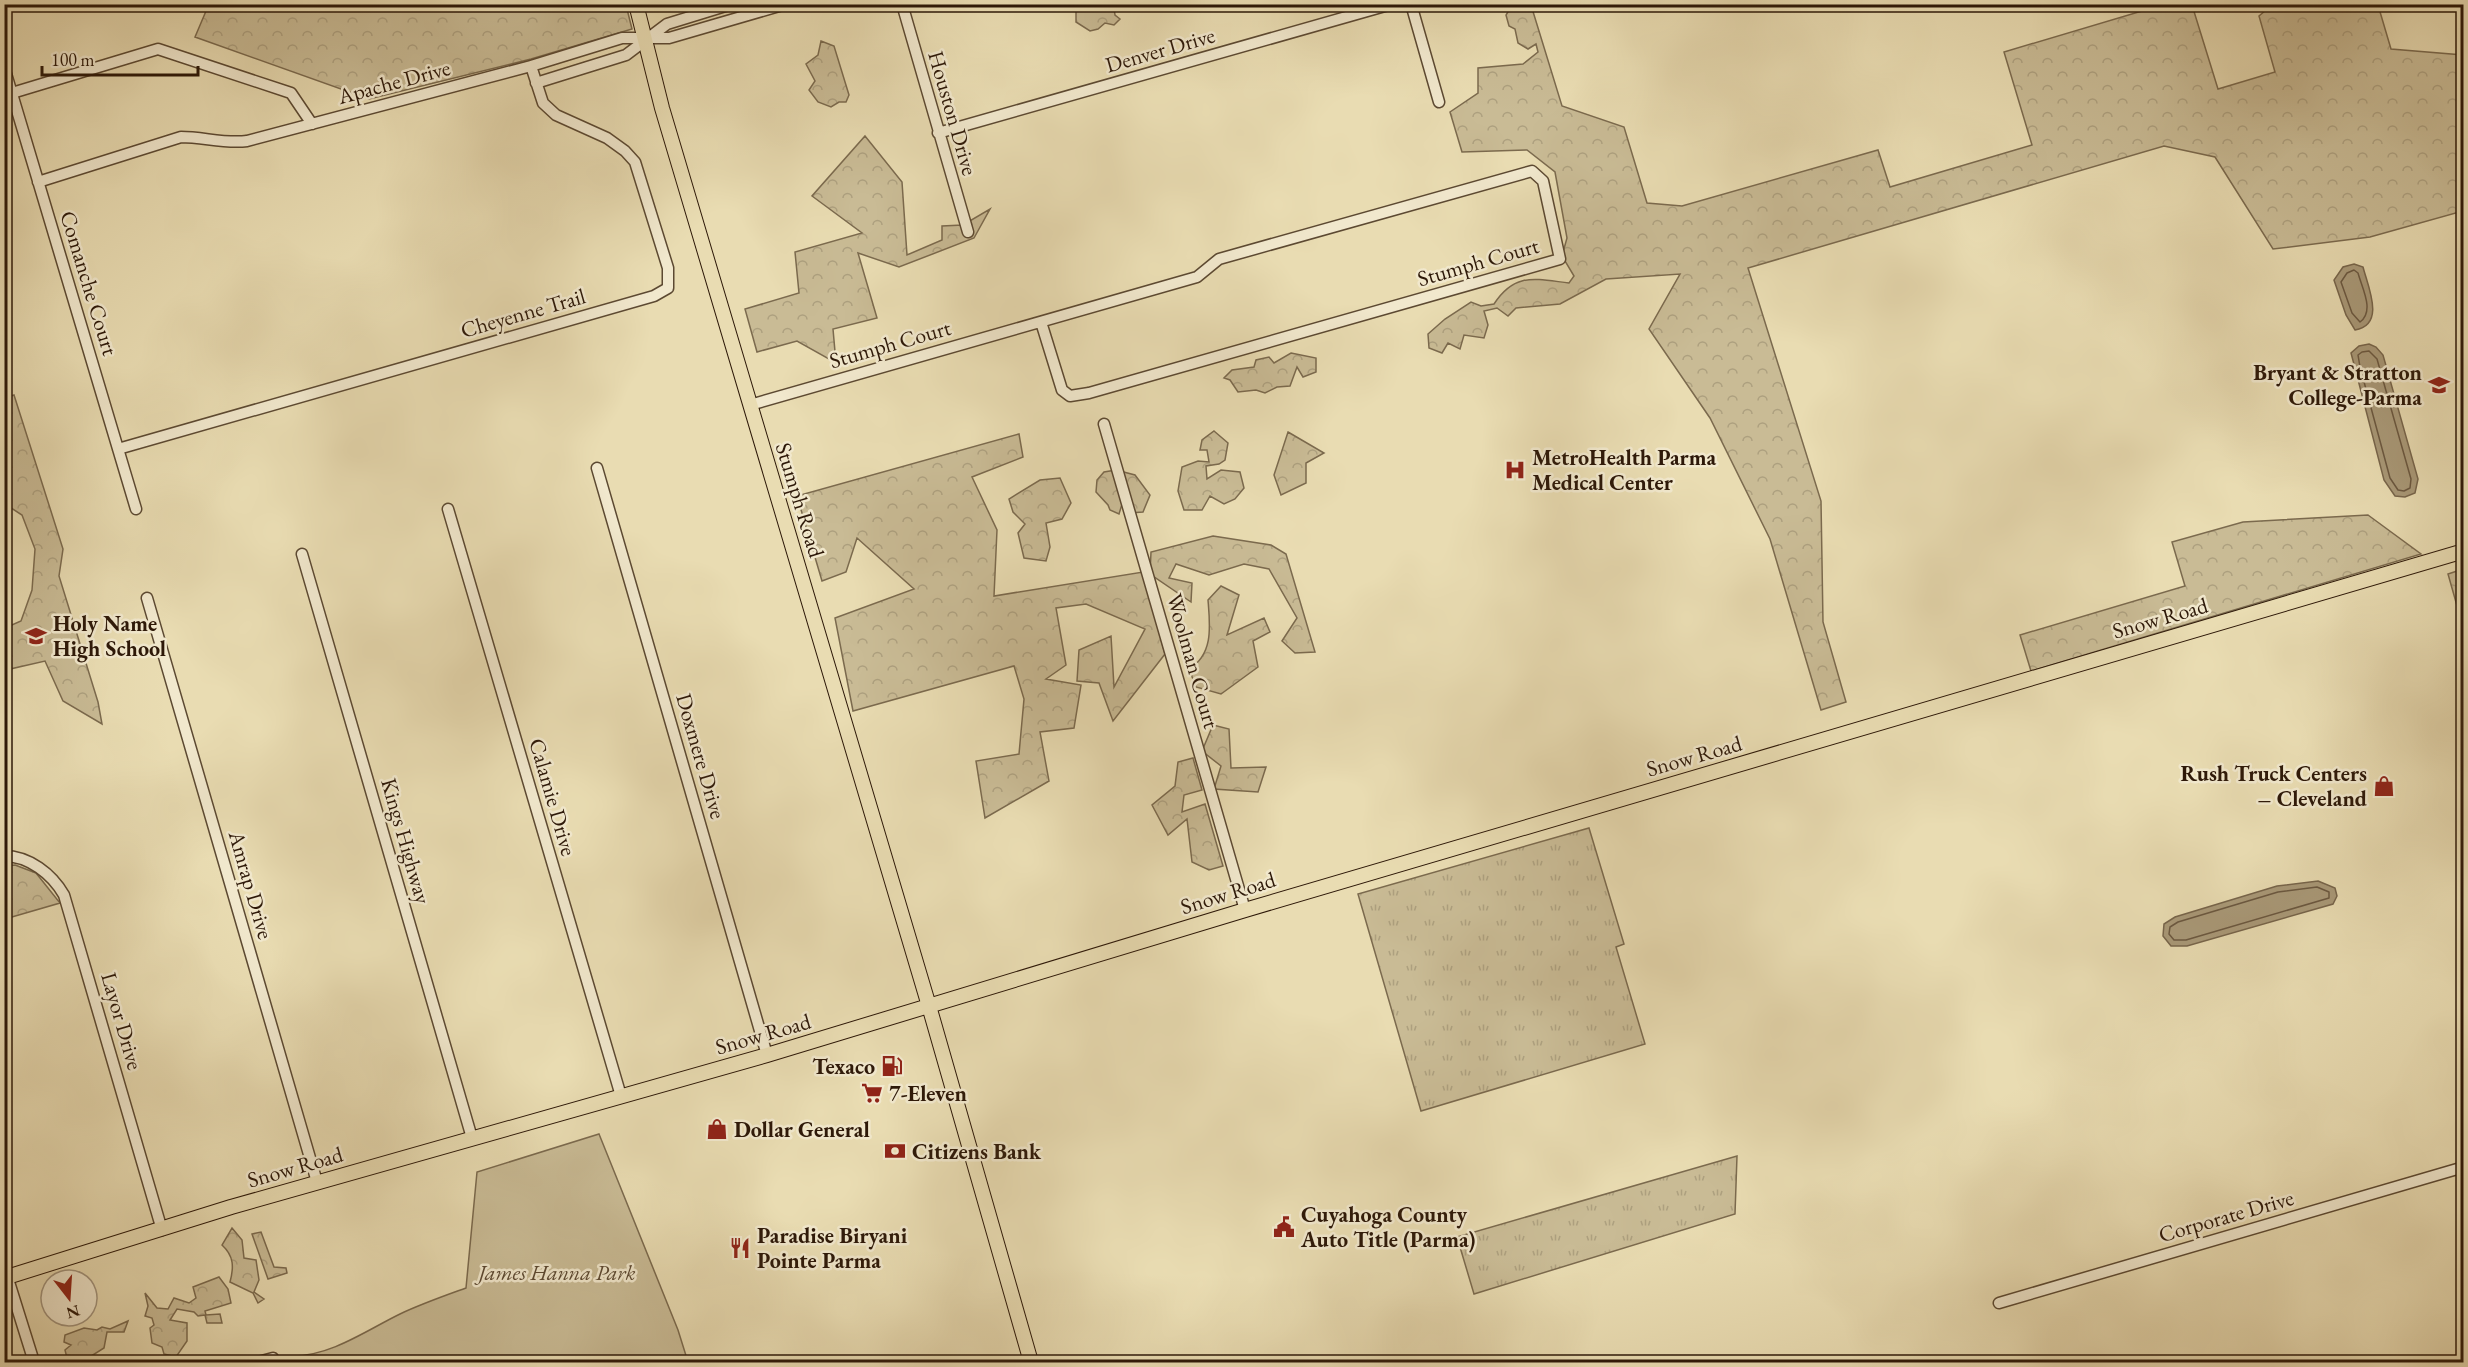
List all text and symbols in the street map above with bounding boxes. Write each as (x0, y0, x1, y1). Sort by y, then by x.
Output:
street label: Denver Drive (1102, 20, 1219, 79)
scale bar (42, 39, 198, 77)
street label: Houston Drive (921, 47, 985, 179)
text: 100 m (51, 48, 95, 71)
street label: Apache Drive (334, 53, 454, 111)
street label: Comanche Court (53, 207, 125, 359)
street label: Stumph Court (1414, 231, 1542, 293)
street label: Cheyenne Trail (457, 281, 589, 345)
street label: Stumph Court (826, 313, 954, 375)
place label: Bryant & Stratton College-Parma (2253, 358, 2423, 412)
school or university icon: Bryant & Stratton College-Parma (2427, 373, 2451, 397)
street label: Stumph Road (769, 439, 831, 562)
place label: MetroHealth Parma Medical Center (1532, 443, 1716, 497)
hospital icon: MetroHealth Parma Medical Center (1503, 458, 1527, 482)
street label: Woolman Court (1160, 590, 1226, 732)
street label: Snow Road (2109, 590, 2212, 645)
place label: Holy Name High School (53, 609, 166, 663)
school or university icon: Holy Name High School (24, 624, 48, 648)
street label: Doxmere Drive (669, 690, 733, 822)
street label: Snow Road (1643, 728, 1746, 783)
street label: Calamie Drive (522, 735, 584, 860)
place label: Rush Truck Centers – Cleveland (2180, 759, 2367, 813)
shop icon: Rush Truck Centers – Cleveland (2372, 774, 2396, 798)
street label: Kings Highway (374, 775, 438, 908)
street label: Amrap Drive (221, 827, 280, 943)
street label: Snow Road (1177, 865, 1280, 921)
street label: Layor Drive (94, 969, 150, 1074)
street label: Snow Road (712, 1006, 815, 1061)
place label: Texaco (812, 1052, 875, 1081)
fuel station icon: Texaco (880, 1054, 904, 1078)
place label: 7-Eleven (889, 1079, 967, 1108)
supermarket icon: 7-Eleven (860, 1081, 884, 1105)
place label: Dollar General (734, 1115, 870, 1144)
shop icon: Dollar General (705, 1117, 729, 1141)
place label: Citizens Bank (912, 1137, 1042, 1166)
street label: Snow Road (244, 1139, 347, 1194)
bank icon: Citizens Bank (883, 1139, 907, 1163)
street label: Corporate Drive (2155, 1183, 2297, 1249)
place label: Cuyahoga County Auto Title (Parma) (1300, 1200, 1475, 1254)
public building icon: Cuyahoga County Auto Title (Parma) (1272, 1215, 1296, 1239)
place label: Paradise Biryani Pointe Parma (757, 1221, 908, 1275)
restaurant icon: Paradise Biryani Pointe Parma (728, 1236, 752, 1260)
park label: James Hanna Park (473, 1258, 636, 1287)
north arrow (39, 1268, 99, 1328)
text: N (64, 1300, 83, 1324)

